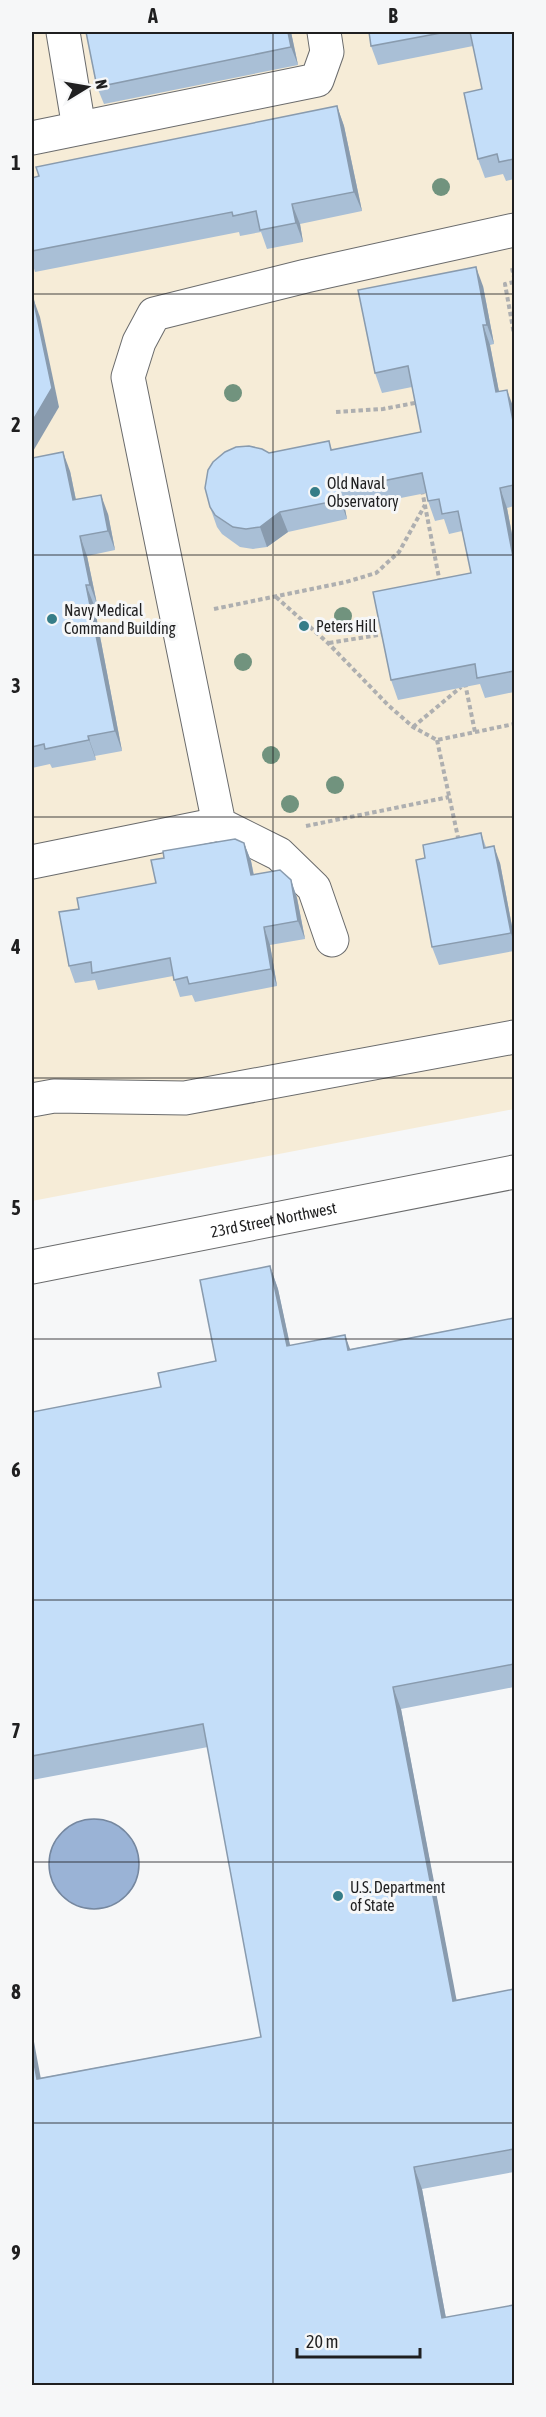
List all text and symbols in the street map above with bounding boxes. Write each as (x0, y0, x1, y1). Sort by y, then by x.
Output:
text: A (147, 4, 158, 27)
text: B (388, 4, 398, 27)
north arrow (57, 57, 117, 117)
text: N (92, 78, 111, 90)
text: 1 (11, 151, 21, 174)
text: 2 (11, 413, 21, 436)
place label: Old Naval Observatory (327, 474, 399, 511)
marker: Old Naval Observatory (308, 485, 322, 499)
place label: Navy Medical Command Building (64, 601, 176, 638)
marker: Navy Medical Command Building (45, 612, 59, 626)
place label: Peters Hill (316, 617, 377, 635)
marker: Peters Hill (297, 619, 311, 633)
text: 3 (11, 674, 21, 697)
text: 4 (10, 935, 21, 958)
text: 5 (11, 1196, 21, 1219)
street label: 23rd Street Northwest (209, 1198, 338, 1241)
text: 6 (11, 1458, 21, 1481)
text: 7 (11, 1719, 21, 1742)
place label: U.S. Department of State (350, 1878, 446, 1914)
marker: U.S. Department of State (331, 1889, 345, 1903)
text: 8 (11, 1980, 21, 2003)
text: 9 (11, 2241, 21, 2264)
scale bar (297, 2321, 420, 2359)
text: 20 m (306, 2331, 338, 2352)

